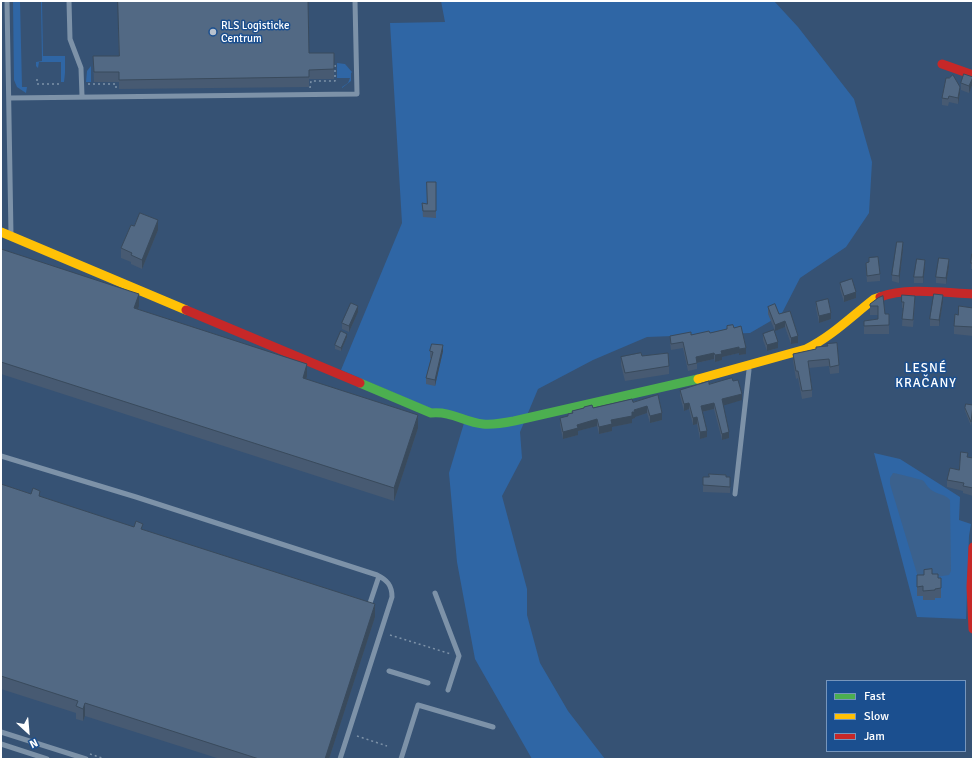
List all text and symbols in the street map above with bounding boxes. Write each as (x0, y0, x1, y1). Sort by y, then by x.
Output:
place label: RLS Logisticke Centrum (221, 19, 289, 45)
marker: RLS Logisticke Centrum (208, 27, 218, 37)
district label: LESNÉ KRAČANY (895, 361, 957, 392)
legend (826, 680, 966, 752)
text: Fast (864, 689, 885, 704)
text: Slow (864, 709, 889, 724)
north arrow (8, 712, 48, 752)
text: Jam (864, 729, 885, 744)
text: N (27, 736, 40, 751)

